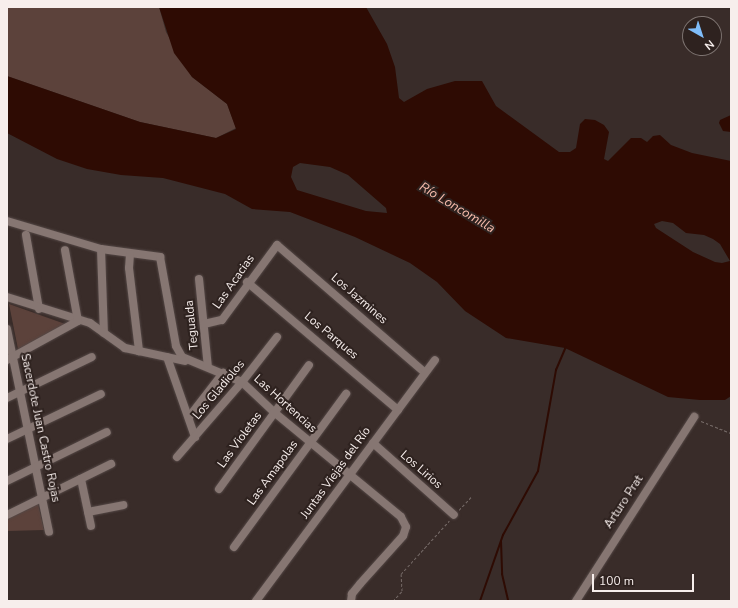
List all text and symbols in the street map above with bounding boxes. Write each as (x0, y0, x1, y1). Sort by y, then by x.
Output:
north arrow (682, 16, 722, 56)
text: N (701, 37, 717, 53)
water label: Río Loncomilla (416, 179, 498, 237)
street label: Las Acacias (210, 252, 258, 312)
street label: Los Jazmines (328, 271, 390, 327)
street label: Tegualda (182, 300, 202, 350)
street label: Los Parques (301, 309, 361, 363)
street label: Sacerdote Juan Castro Rojas (17, 352, 63, 504)
street label: Los Gladiolos (190, 357, 248, 423)
street label: Las Hortencias (250, 372, 320, 436)
street label: Las Violetas (215, 409, 265, 471)
street label: Juntas Viejas del Río (298, 424, 374, 522)
street label: Las Amapolas (245, 438, 301, 508)
street label: Los Lirios (397, 448, 445, 492)
street label: Arturo Prat (601, 473, 647, 531)
scale bar (594, 566, 696, 592)
text: 100 m (599, 573, 634, 589)

